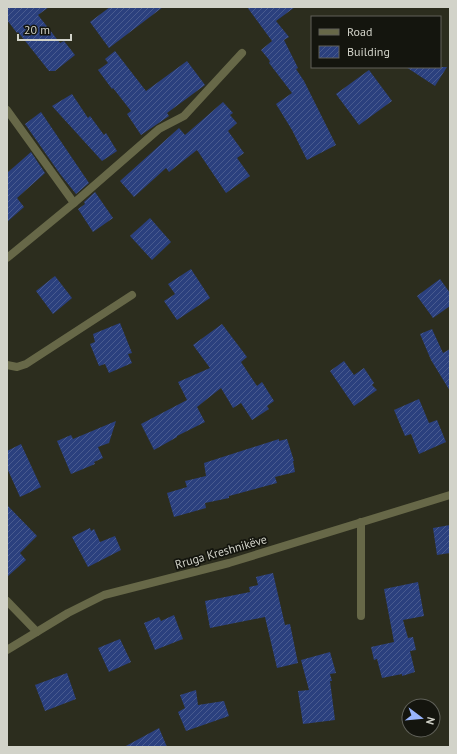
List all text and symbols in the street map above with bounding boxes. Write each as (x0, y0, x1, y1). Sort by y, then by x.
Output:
scale bar (18, 16, 71, 42)
legend (311, 16, 441, 68)
text: 20 m (24, 22, 50, 37)
text: Road (347, 24, 372, 39)
text: Building (347, 44, 390, 59)
street label: Rruga Kreshnikëve (173, 531, 269, 572)
north arrow (401, 698, 441, 738)
text: N (423, 715, 438, 726)

